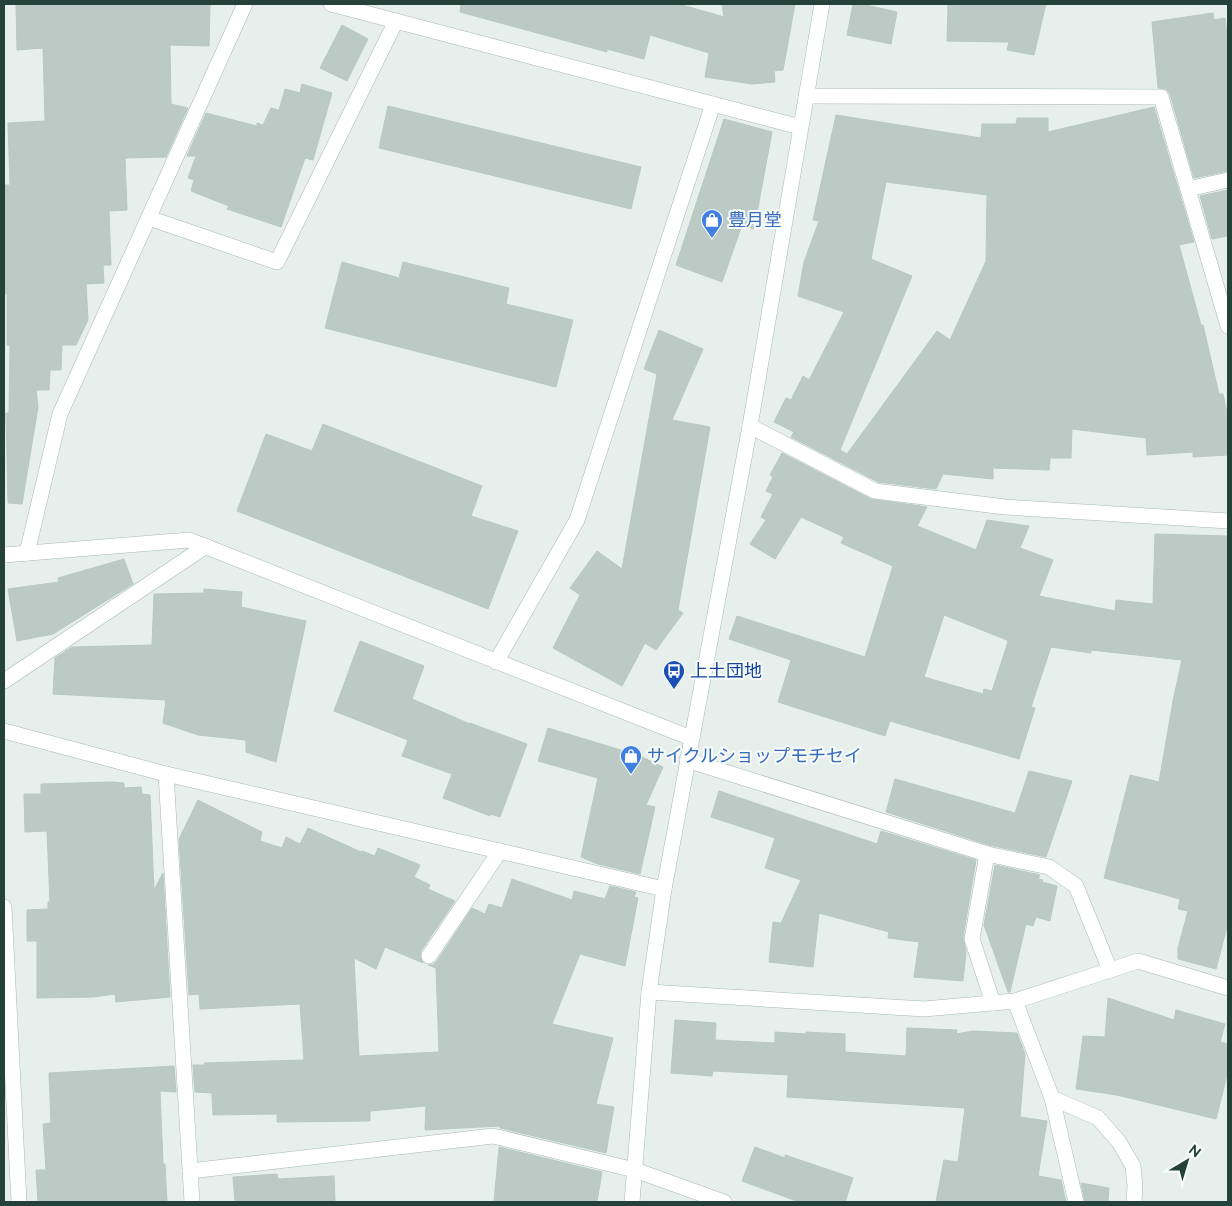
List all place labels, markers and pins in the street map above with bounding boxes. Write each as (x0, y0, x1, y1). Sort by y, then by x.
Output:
shop icon: 豊月堂 (700, 208, 724, 239)
place label: 豊月堂 (728, 209, 782, 230)
bus stop icon: 上土団地 (662, 659, 686, 690)
place label: 上土団地 (690, 660, 762, 681)
shop icon: サイクルショップモチセイ (619, 744, 643, 775)
place label: サイクルショップモチセイ (647, 745, 862, 766)

